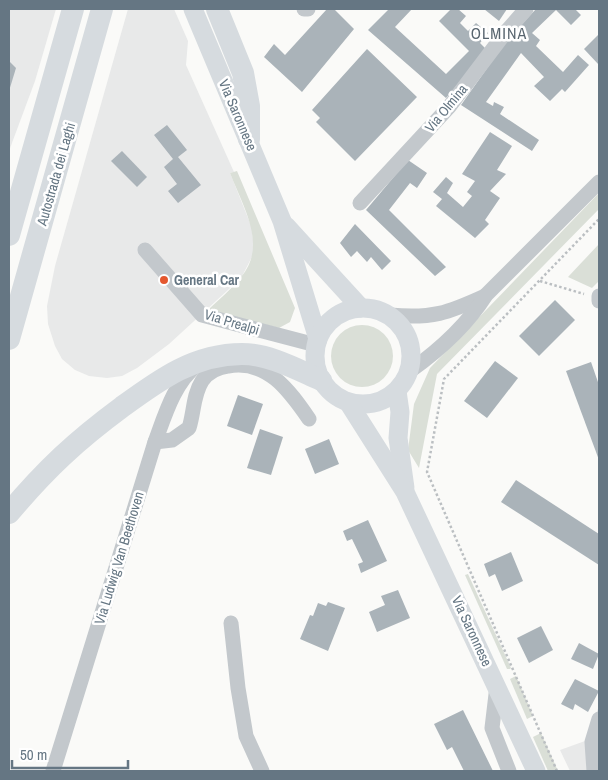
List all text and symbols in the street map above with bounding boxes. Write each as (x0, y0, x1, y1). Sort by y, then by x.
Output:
district label: OLMINA (471, 22, 527, 44)
street label: Via Saronnese (215, 77, 261, 153)
street label: Via Olmina (421, 80, 472, 136)
street label: Autostrada dei Laghi (32, 120, 79, 229)
place label: General Car (174, 271, 240, 289)
marker: General Car (158, 274, 170, 286)
street label: Via Prealpi (202, 305, 262, 339)
street label: Via Ludwig Van Beethoven (90, 489, 148, 627)
street label: Via Saronnese (448, 593, 496, 669)
scale bar (12, 738, 129, 770)
text: 50 m (20, 744, 47, 765)

